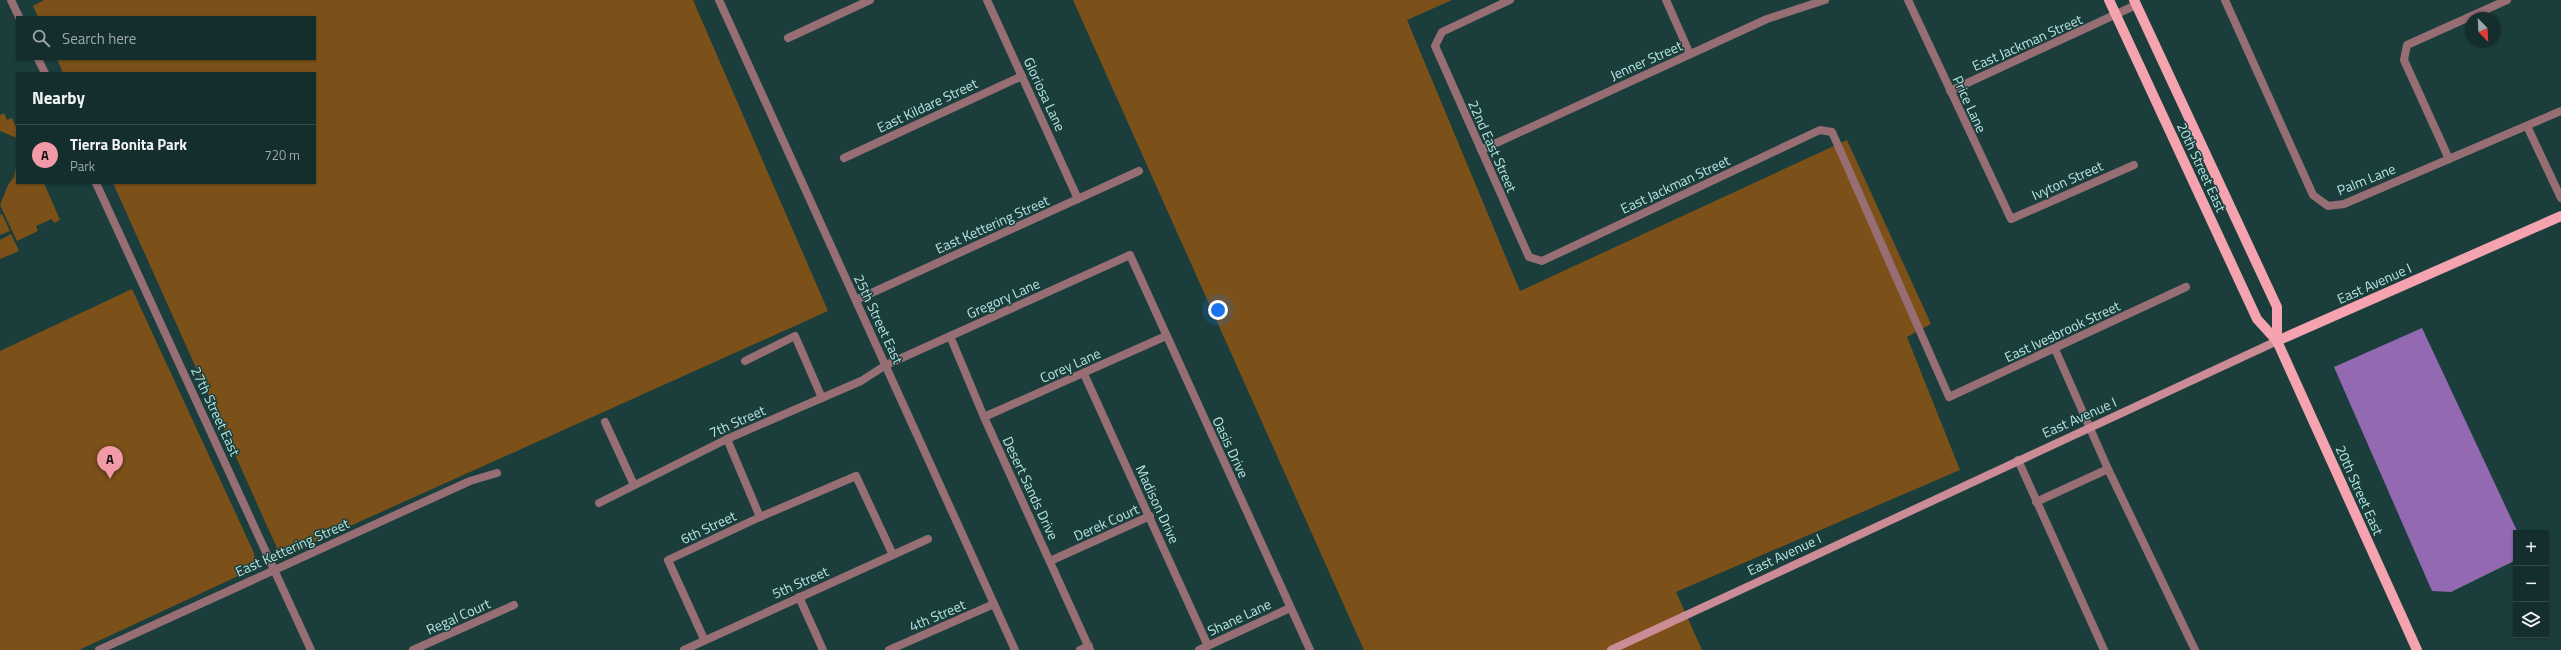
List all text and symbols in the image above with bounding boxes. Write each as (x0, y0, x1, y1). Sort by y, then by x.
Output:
street label: East Jackman Street (1969, 8, 2085, 76)
north arrow (2465, 12, 2501, 48)
search box (16, 16, 316, 60)
icon: search (30, 27, 52, 49)
text: Search here (62, 27, 136, 50)
street label: Jenner Street (1606, 35, 1686, 85)
street label: Gloriosa Lane (1019, 54, 1071, 134)
street label: East Kildare Street (873, 72, 981, 138)
street label: Price Lane (1948, 72, 1992, 136)
text: Nearby (32, 85, 85, 111)
street label: 22nd East Street (1463, 96, 1523, 196)
street label: 20th Street East (2172, 119, 2232, 215)
text: Tierra Bonita Park (70, 133, 187, 156)
text: A (41, 145, 49, 165)
text: 720 m (264, 145, 300, 165)
street label: East Jackman Street (1617, 149, 1733, 219)
street label: Ivyton Street (2028, 155, 2106, 205)
text: Park (70, 156, 95, 176)
street label: Palm Lane (2334, 158, 2398, 200)
street label: East Kettering Street (932, 189, 1052, 259)
street label: East Avenue I (2333, 257, 2415, 309)
street label: 25th Street East (849, 271, 909, 367)
street label: Gregory Lane (963, 273, 1043, 323)
street label: East Ivesbrook Street (2001, 295, 2123, 367)
your location (1208, 300, 1228, 320)
street label: Corey Lane (1036, 342, 1104, 388)
street label: 27th Street East (186, 363, 246, 459)
street label: East Avenue I (2038, 391, 2120, 443)
street label: 7th Street (706, 399, 768, 443)
street label: Oasis Drive (1208, 413, 1254, 481)
street label: Desert Sands Drive (998, 433, 1064, 543)
street label: 20th Street East (2331, 442, 2389, 538)
pin: A (97, 446, 123, 479)
street label: Madison Drive (1131, 461, 1185, 547)
street label: Derek Court (1070, 498, 1142, 546)
street label: 6th Street (677, 505, 739, 549)
street label: East Kettering Street (232, 512, 352, 582)
street label: East Avenue I (1744, 528, 1824, 580)
map controls (2513, 530, 2549, 638)
button: + (2513, 530, 2549, 566)
street label: 5th Street (769, 560, 831, 604)
button: − (2513, 566, 2549, 602)
street label: Regal Court (423, 593, 493, 639)
street label: Shane Lane (1204, 593, 1274, 641)
street label: 4th Street (906, 594, 969, 636)
button: layers (2513, 602, 2549, 638)

